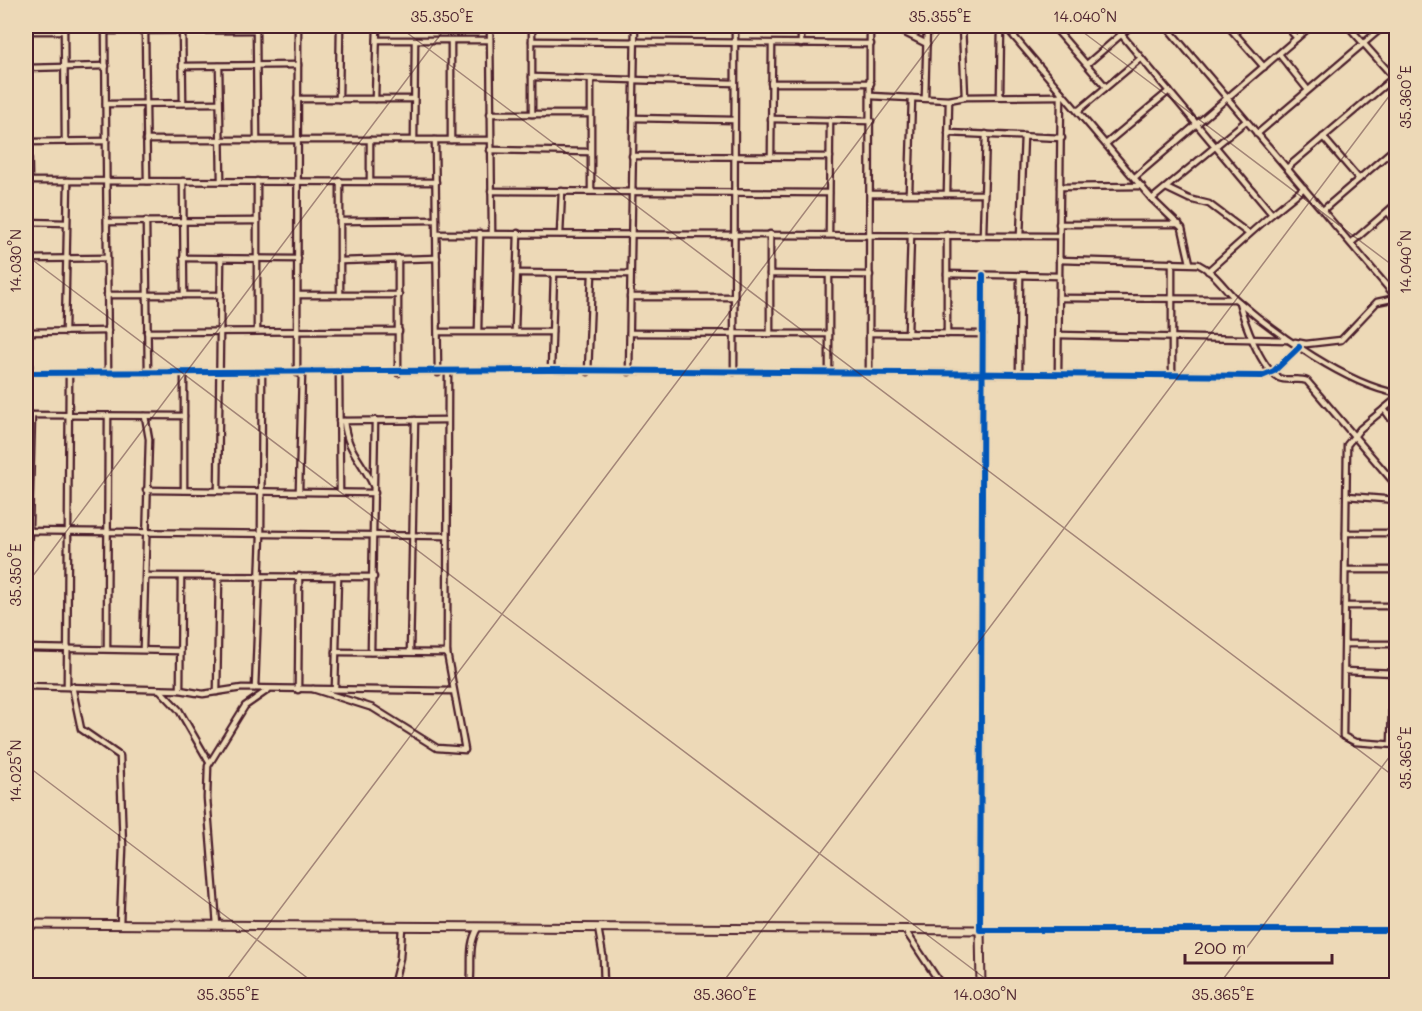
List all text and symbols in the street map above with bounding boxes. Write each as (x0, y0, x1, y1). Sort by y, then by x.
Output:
text: 35.350°E (410, 6, 474, 26)
text: 35.355°E (909, 6, 972, 26)
text: 14.040°N (1053, 6, 1117, 26)
text: 35.360°E (1395, 65, 1415, 129)
text: 14.030°N (5, 229, 25, 293)
text: 14.040°N (1395, 230, 1415, 294)
text: 35.350°E (5, 543, 25, 607)
text: 35.365°E (1395, 726, 1415, 789)
text: 14.025°N (5, 739, 25, 803)
scale bar (1185, 927, 1332, 965)
text: 200 m (1194, 935, 1246, 959)
text: 35.355°E (197, 984, 260, 1004)
text: 35.360°E (693, 984, 757, 1004)
text: 14.030°N (953, 984, 1017, 1004)
text: 35.365°E (1192, 984, 1255, 1004)

